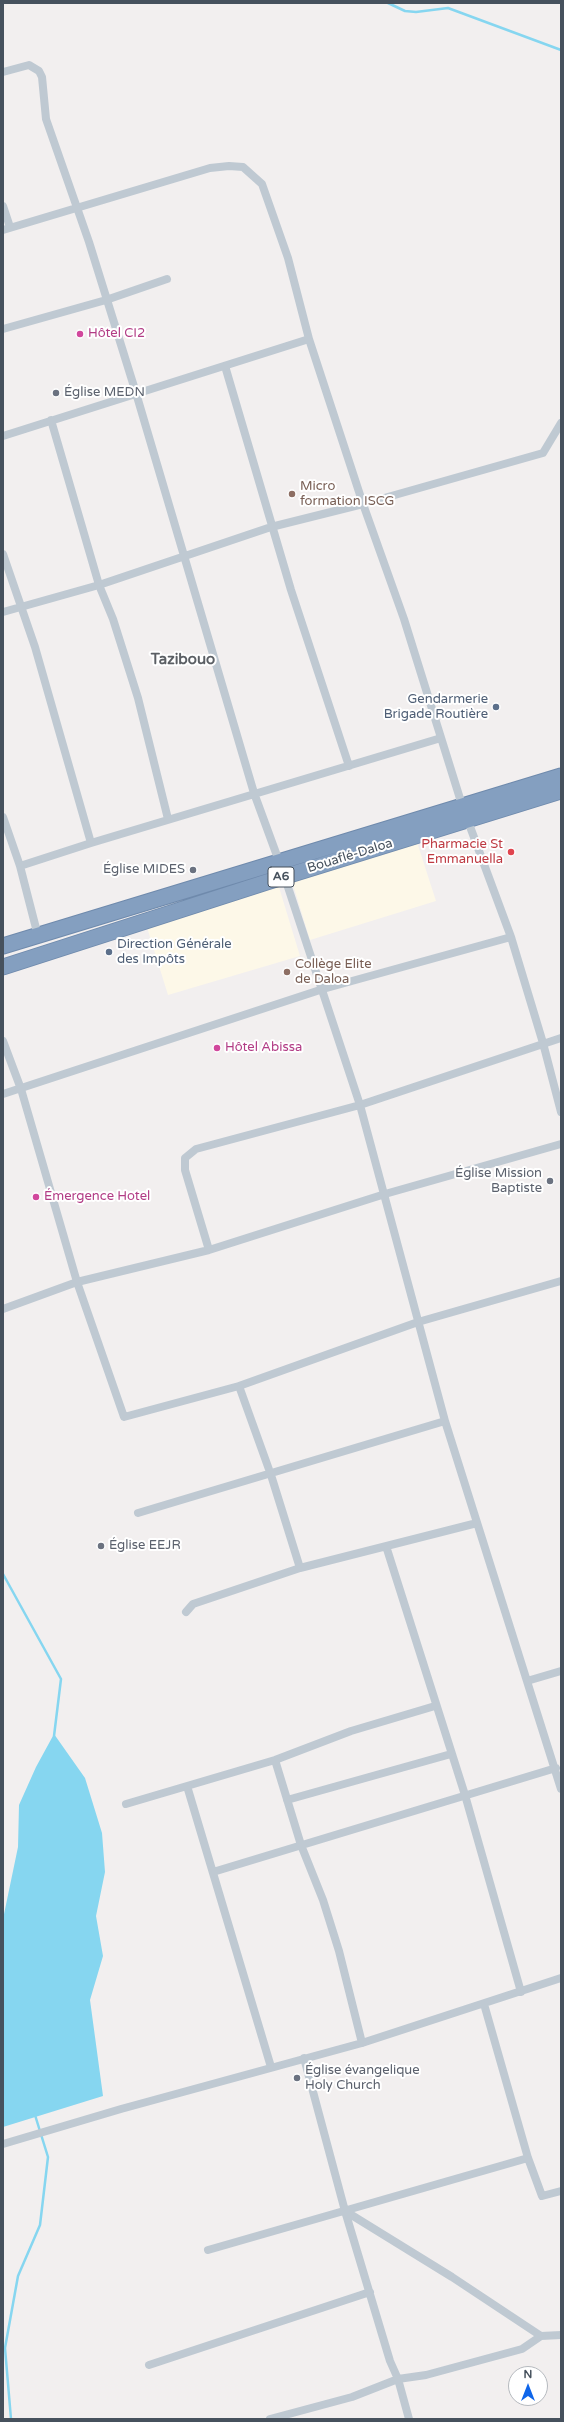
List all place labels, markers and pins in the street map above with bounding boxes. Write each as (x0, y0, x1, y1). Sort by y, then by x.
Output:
place label: Hôtel CI2 (88, 326, 145, 342)
marker: Hôtel CI2 (75, 329, 85, 339)
place label: Église MEDN (64, 385, 145, 401)
marker: Église MEDN (51, 388, 61, 398)
place label: Micro formation ISCG (300, 479, 394, 510)
marker: Micro formation ISCG (287, 489, 297, 499)
place label: Gendarmerie Brigade Routière (384, 692, 488, 723)
marker: Gendarmerie Brigade Routière (491, 702, 501, 712)
place label: Pharmacie St Emmanuella (421, 837, 503, 868)
marker: Pharmacie St Emmanuella (506, 847, 516, 857)
place label: Église MIDES (103, 862, 185, 878)
marker: Église MIDES (188, 865, 198, 875)
place label: Direction Générale des Impôts (117, 937, 232, 968)
marker: Direction Générale des Impôts (104, 947, 114, 957)
place label: Collège Elite de Daloa (295, 957, 372, 988)
marker: Collège Elite de Daloa (282, 967, 292, 977)
place label: Hôtel Abissa (225, 1040, 302, 1056)
marker: Hôtel Abissa (212, 1043, 222, 1053)
place label: Église Mission Baptiste (455, 1166, 542, 1197)
marker: Église Mission Baptiste (545, 1176, 555, 1186)
place label: Émergence Hotel (44, 1189, 150, 1205)
marker: Émergence Hotel (31, 1192, 41, 1202)
place label: Église EEJR (109, 1538, 181, 1554)
marker: Église EEJR (96, 1541, 106, 1551)
place label: Église évangelique Holy Church (305, 2063, 420, 2094)
marker: Église évangelique Holy Church (292, 2073, 302, 2083)

